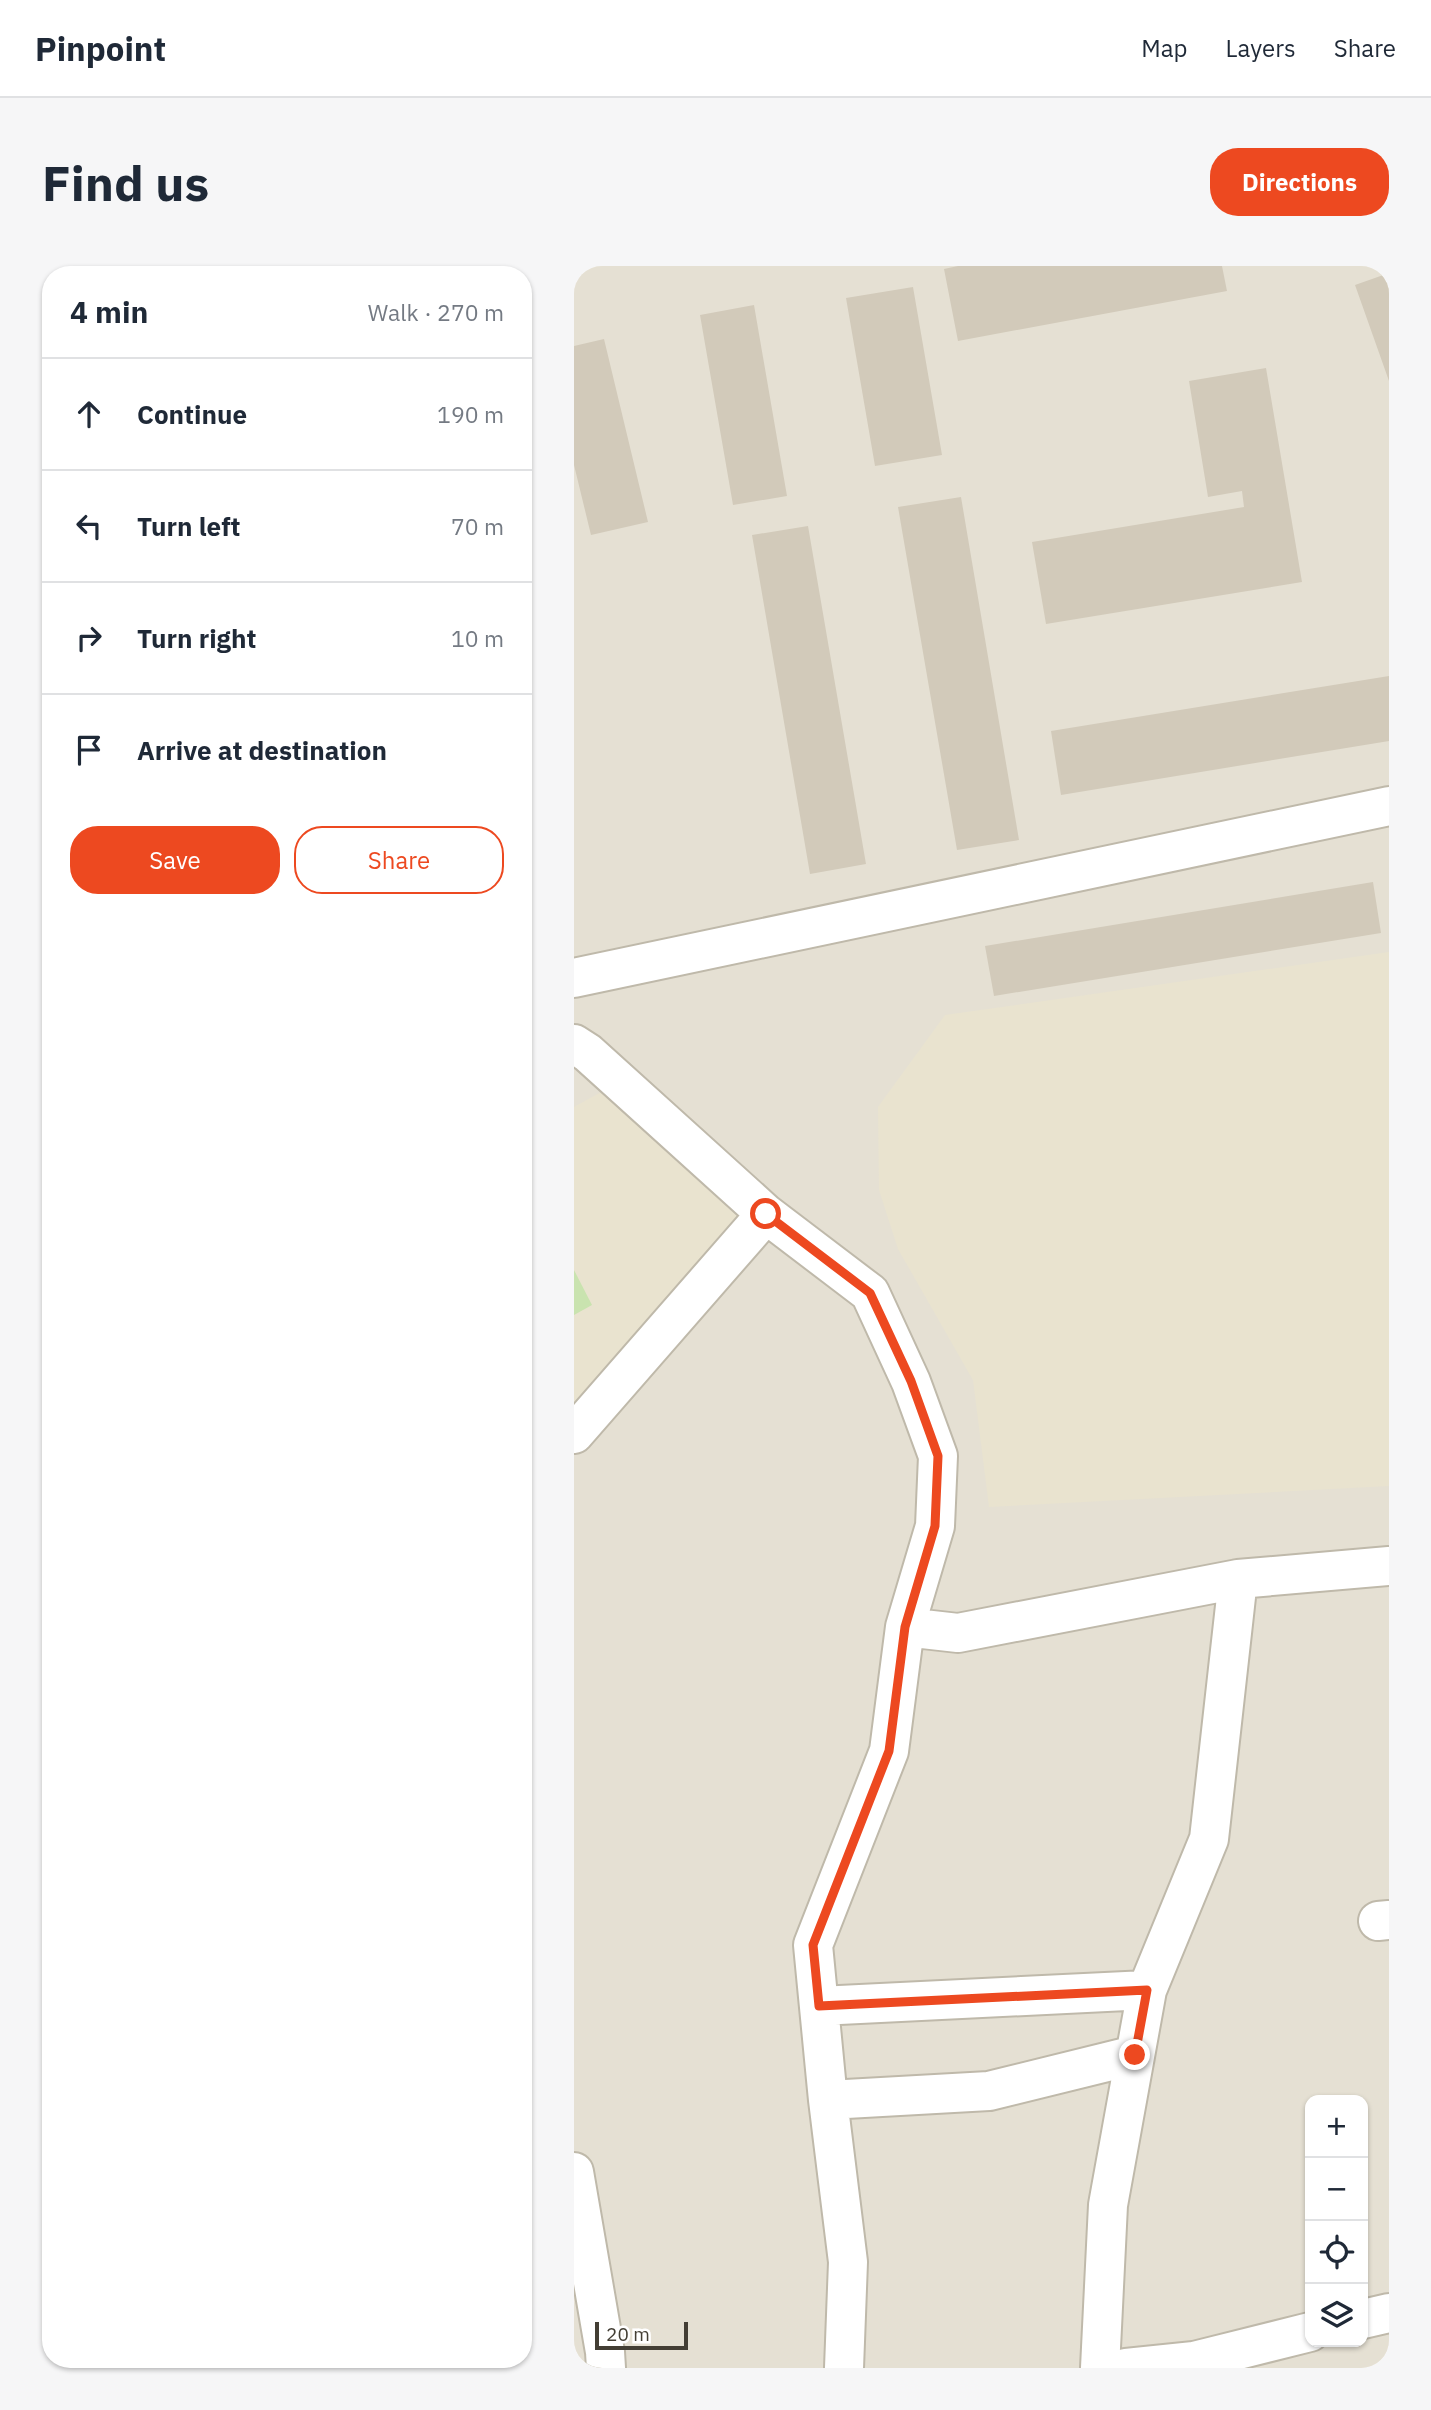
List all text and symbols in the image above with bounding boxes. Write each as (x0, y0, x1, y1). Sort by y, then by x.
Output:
text: Pinpoint (35, 27, 166, 70)
text: Map (1141, 32, 1188, 64)
text: Layers (1226, 32, 1296, 64)
text: Share (1334, 32, 1396, 64)
button: Directions (1210, 148, 1389, 216)
text: Find us (42, 151, 209, 214)
text: 4 min (70, 292, 148, 331)
text: Walk · 270 m (368, 297, 504, 327)
icon: ahead (70, 395, 108, 433)
text: Continue (137, 397, 247, 431)
text: 190 m (437, 399, 504, 429)
icon: left (70, 507, 108, 545)
text: Turn left (137, 509, 240, 543)
text: 70 m (451, 511, 504, 541)
icon: right (70, 619, 108, 657)
text: Turn right (137, 621, 256, 655)
text: 10 m (451, 623, 504, 653)
icon: arrive (70, 731, 108, 769)
text: Arrive at destination (137, 733, 387, 767)
button: Save (70, 826, 280, 894)
button: Share (294, 826, 504, 894)
route start (750, 1198, 781, 1229)
route end (1119, 2039, 1150, 2070)
map controls (1305, 2095, 1368, 2347)
button: + (1305, 2095, 1368, 2158)
button: − (1305, 2158, 1368, 2221)
button: locate (1305, 2221, 1368, 2284)
button: layers (1305, 2284, 1368, 2347)
scale bar (595, 2319, 688, 2351)
text: 20 m (606, 2322, 650, 2346)

